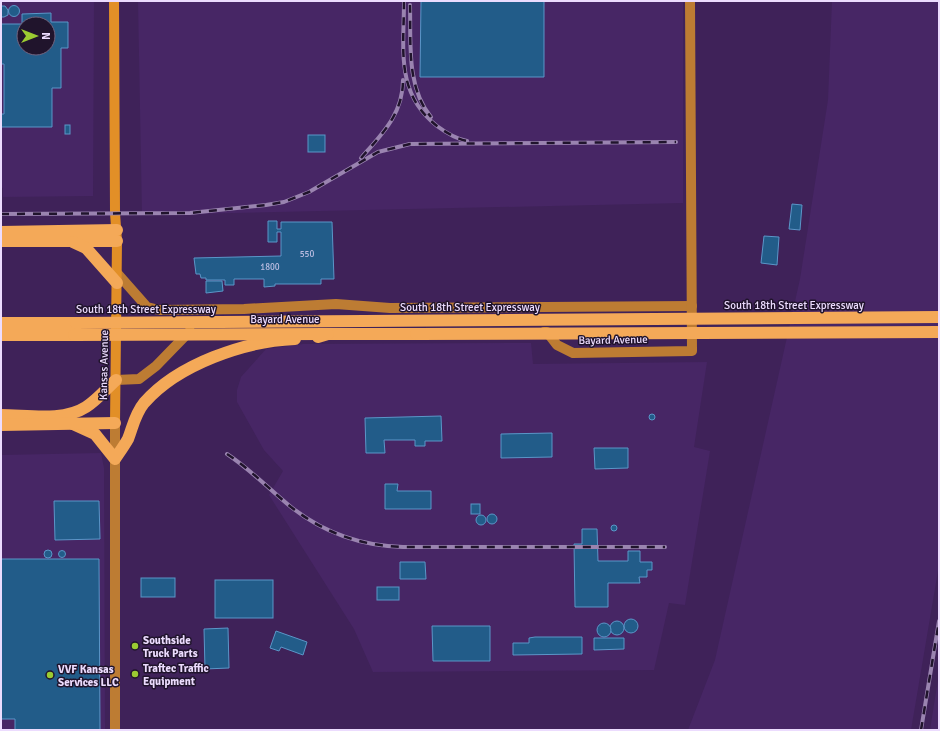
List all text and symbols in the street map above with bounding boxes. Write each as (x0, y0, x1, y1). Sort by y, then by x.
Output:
north arrow (16, 16, 56, 56)
text: N (39, 32, 52, 40)
house number: 550 (300, 249, 314, 260)
house number: 1800 (260, 262, 280, 273)
street label: South 18th Street Expressway (724, 299, 865, 312)
street label: South 18th Street Expressway (400, 301, 541, 314)
street label: South 18th Street Expressway (76, 303, 217, 316)
street label: Bayard Avenue (250, 313, 320, 326)
street label: Kansas Avenue (97, 330, 111, 400)
street label: Bayard Avenue (578, 333, 648, 347)
place label: Southside Truck Parts (143, 634, 198, 660)
marker: Southside Truck Parts (130, 641, 140, 651)
place label: Traftec Traffic Equipment (143, 662, 209, 688)
place label: VVF Kansas Services LLC (58, 663, 119, 689)
marker: Traftec Traffic Equipment (130, 669, 140, 679)
marker: VVF Kansas Services LLC (45, 670, 55, 680)

